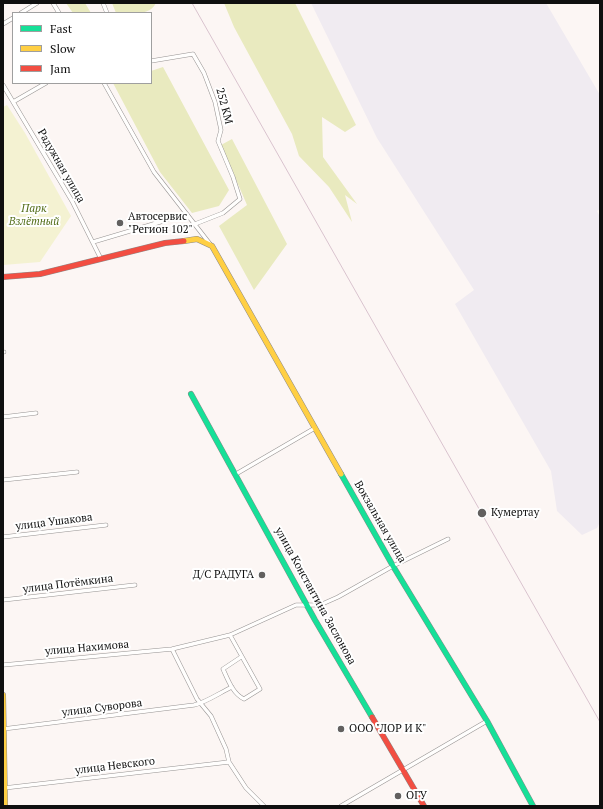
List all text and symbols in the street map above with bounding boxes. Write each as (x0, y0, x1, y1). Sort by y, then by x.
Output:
legend (12, 12, 152, 84)
text: Fast (50, 21, 72, 36)
text: Slow (50, 41, 75, 56)
text: Jam (50, 61, 71, 76)
street label: 252 КМ (213, 86, 235, 126)
street label: Радужная улица (35, 127, 87, 205)
park label: Парк Взлётный (9, 202, 59, 228)
place label: Автосервис "Регион 102" (128, 210, 193, 236)
marker: Автосервис "Регион 102" (115, 218, 125, 228)
street label: Вокзальная улица (351, 479, 409, 565)
place label: Кумертау (491, 506, 539, 520)
marker: Кумертау (476, 507, 488, 519)
street label: улица Ушакова (15, 511, 93, 533)
street label: улица Константина Заслонова (272, 525, 358, 667)
place label: Д/С РАДУГА (193, 568, 254, 582)
marker: Д/С РАДУГА (257, 570, 267, 580)
street label: улица Потёмкина (22, 572, 114, 596)
street label: улица Нахимова (44, 638, 130, 658)
street label: улица Суворова (61, 697, 143, 719)
place label: ООО "ЛОР И К" (349, 722, 427, 736)
marker: ООО "ЛОР И К" (336, 724, 346, 734)
street label: улица Невского (74, 755, 156, 777)
place label: ОГУ (406, 789, 427, 803)
marker: ОГУ (393, 791, 403, 801)

